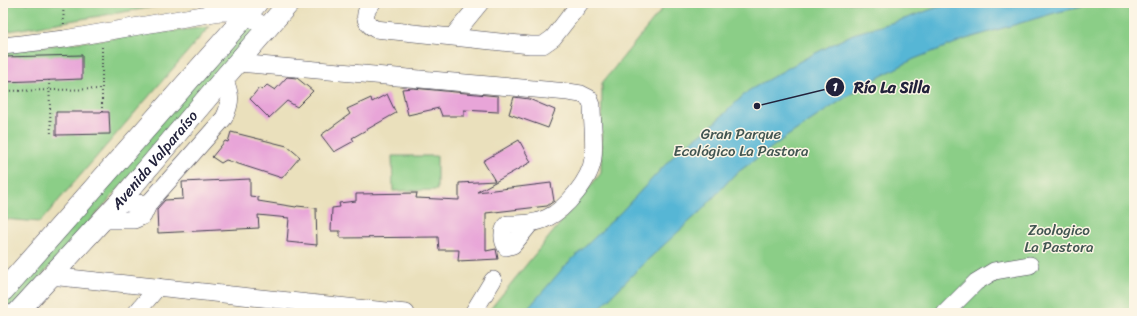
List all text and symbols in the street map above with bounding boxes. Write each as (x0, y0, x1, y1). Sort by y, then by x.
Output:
callout: Río La Silla (825, 73, 939, 101)
text: Río La Silla (853, 73, 930, 102)
text: 1 (832, 76, 838, 98)
street label: Avenida Valparaíso (104, 104, 205, 216)
park label: Gran Parque Ecológico La Pastora (673, 121, 809, 164)
park label: Zoologico La Pastora (1024, 217, 1094, 260)

